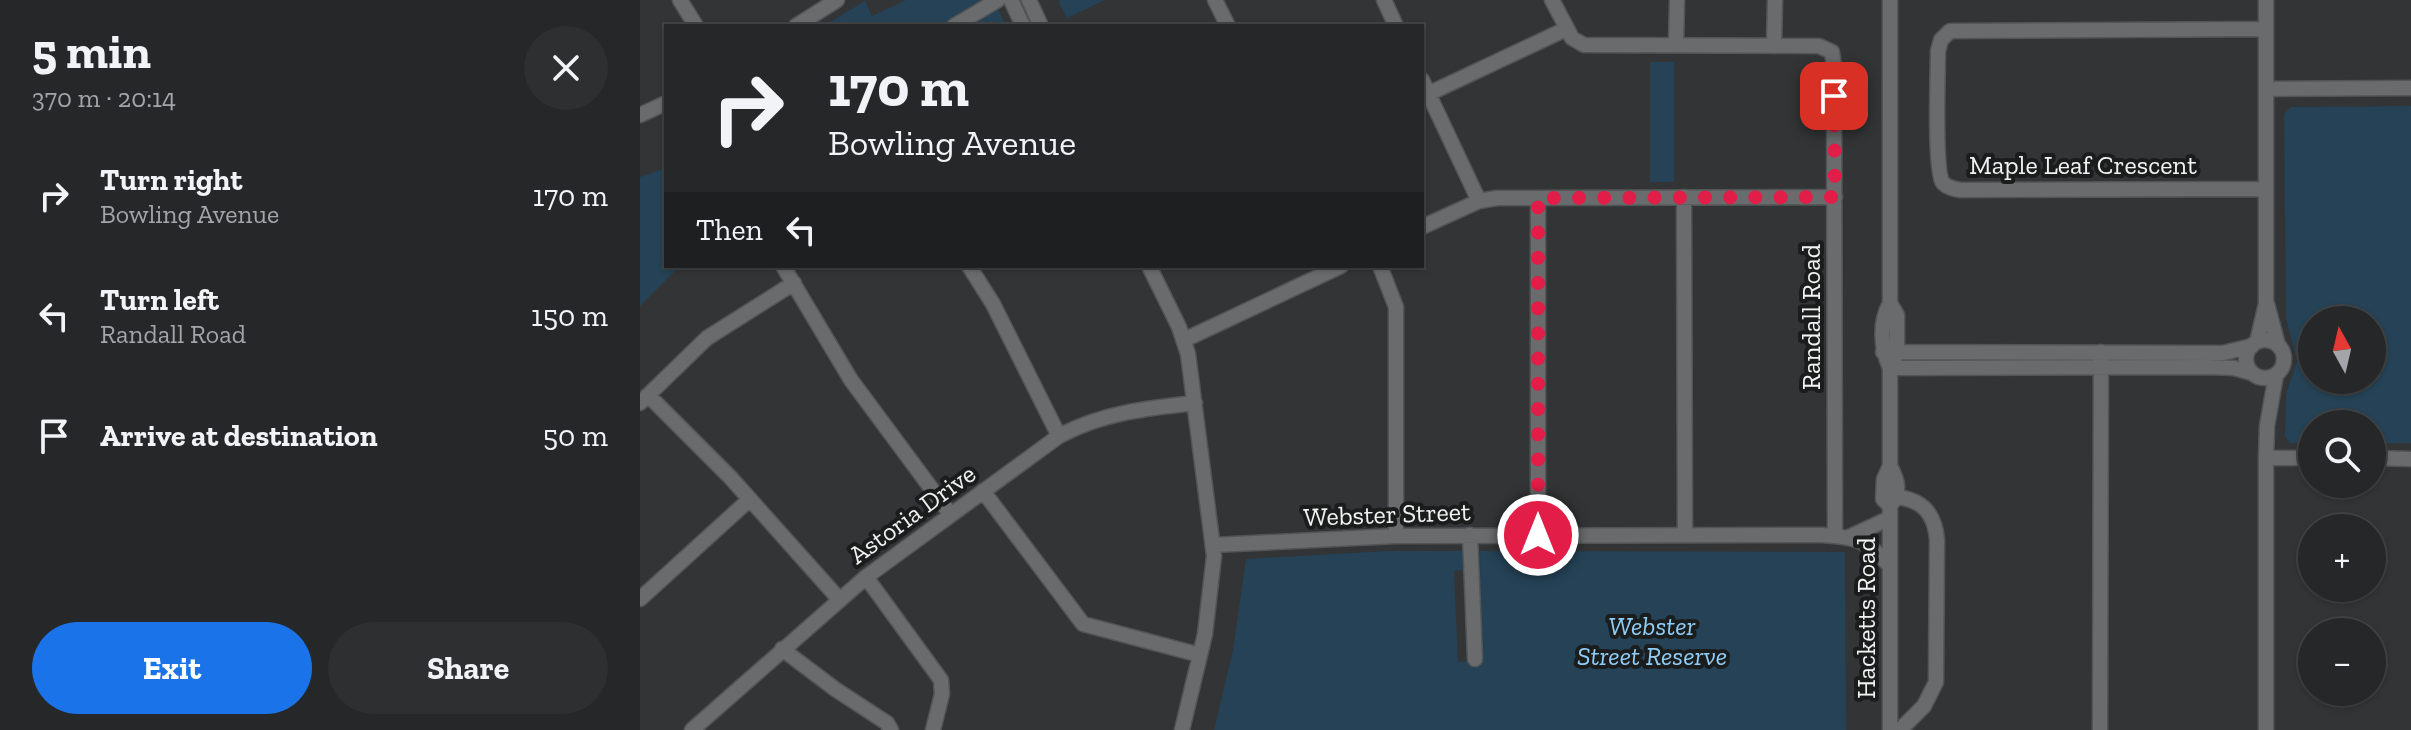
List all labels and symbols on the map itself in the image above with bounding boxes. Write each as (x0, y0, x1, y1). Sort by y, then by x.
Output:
pin (1800, 62, 1868, 130)
street label: Maple Leaf Crescent (1969, 149, 2197, 181)
street label: Randall Road (1795, 244, 1827, 390)
north arrow (2298, 306, 2386, 394)
street label: Astoria Drive (842, 457, 982, 571)
position arrow (1496, 493, 1580, 577)
street label: Webster Street (1303, 495, 1472, 533)
street label: Hacketts Road (1850, 537, 1882, 699)
park label: Webster Street Reserve (1577, 610, 1727, 672)

